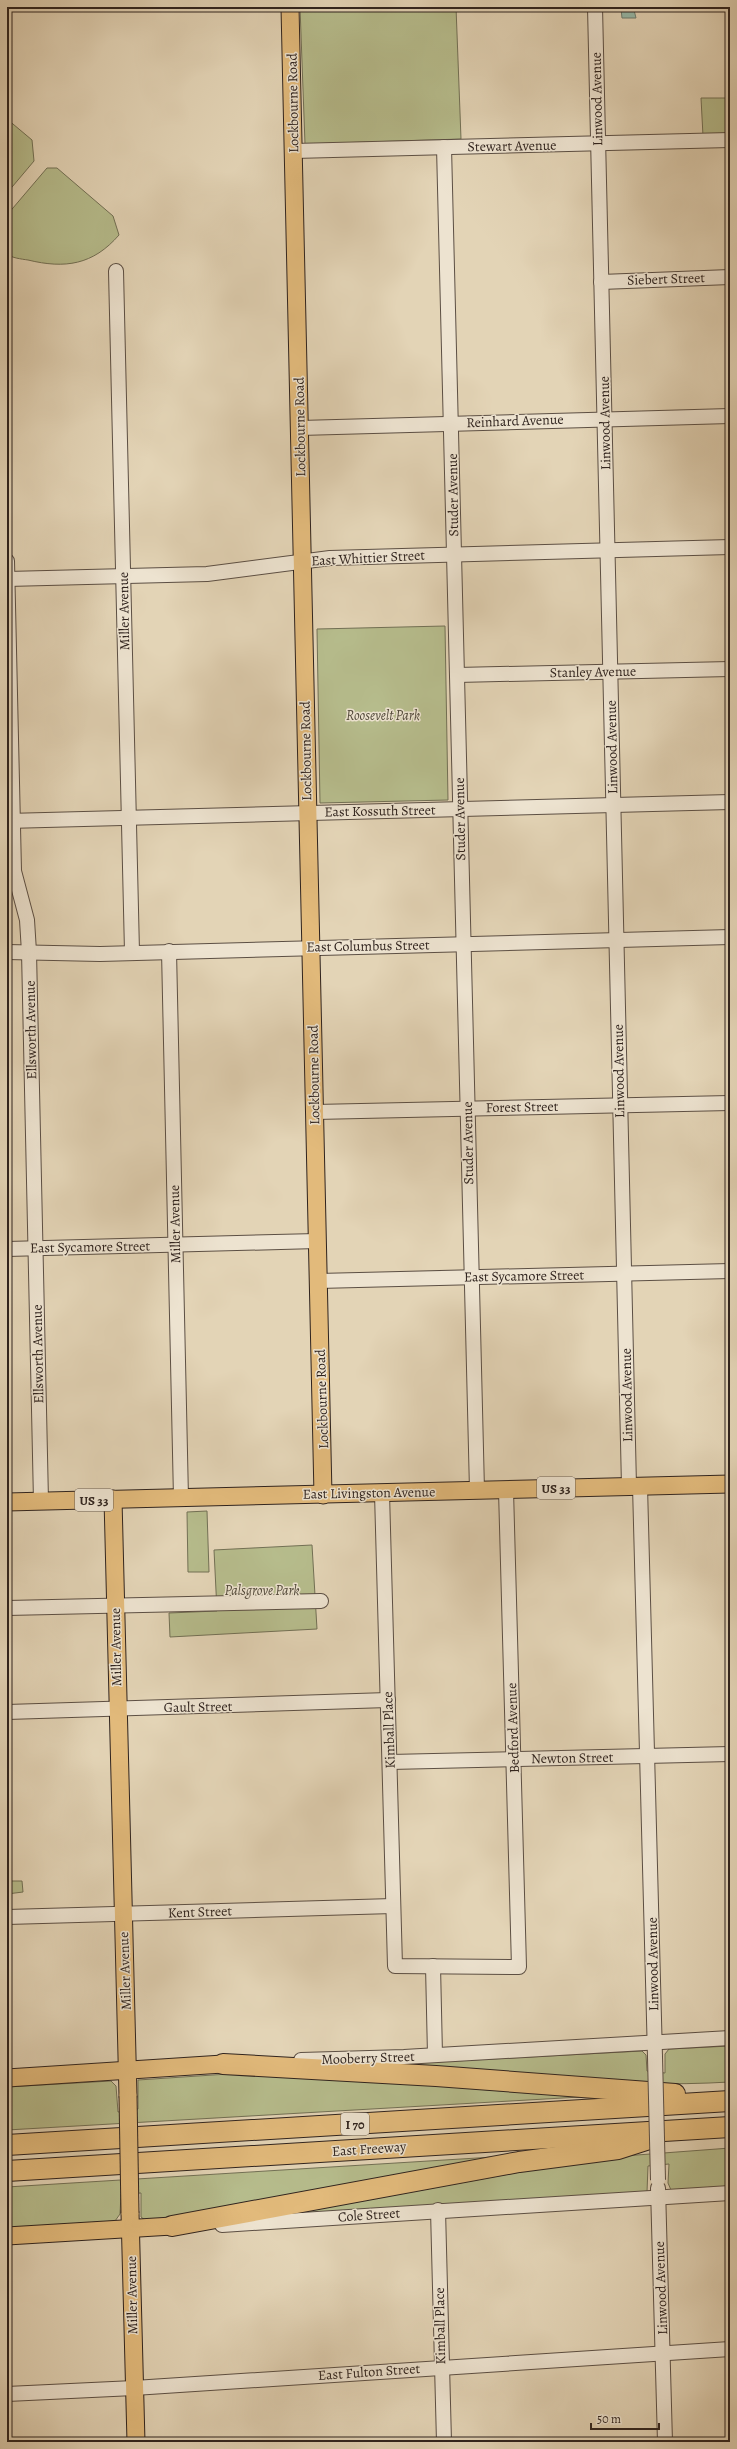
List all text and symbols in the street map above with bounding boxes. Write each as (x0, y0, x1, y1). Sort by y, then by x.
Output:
street label: Lockbourne Road (283, 52, 303, 153)
street label: Linwood Avenue (587, 52, 607, 146)
street label: Stewart Avenue (467, 136, 557, 156)
street label: Siebert Street (627, 268, 706, 290)
street label: Lockbourne Road (290, 376, 310, 477)
street label: Linwood Avenue (595, 376, 615, 470)
street label: Reinhard Avenue (466, 410, 564, 432)
street label: Studer Avenue (443, 453, 463, 537)
street label: East Whittier Street (311, 546, 426, 570)
street label: Miller Avenue (114, 572, 134, 650)
street label: Stanley Avenue (550, 662, 636, 682)
street label: Lockbourne Road (296, 700, 316, 801)
street label: Linwood Avenue (602, 700, 622, 794)
park label: Roosevelt Park (346, 706, 420, 725)
street label: Studer Avenue (450, 777, 470, 861)
street label: East Kossuth Street (324, 801, 436, 821)
street label: East Columbus Street (306, 935, 430, 957)
street label: Ellsworth Avenue (21, 980, 41, 1080)
street label: Lockbourne Road (304, 1024, 324, 1125)
street label: Linwood Avenue (609, 1024, 629, 1118)
street label: Forest Street (486, 1097, 559, 1117)
street label: Studer Avenue (458, 1101, 478, 1185)
street label: Miller Avenue (165, 1185, 185, 1263)
street label: East Sycamore Street (30, 1236, 151, 1258)
street label: East Sycamore Street (464, 1265, 585, 1287)
street label: Ellsworth Avenue (28, 1304, 48, 1404)
street label: Lockbourne Road (311, 1348, 333, 1449)
street label: Linwood Avenue (617, 1348, 637, 1442)
road number: US 33 (537, 1477, 575, 1499)
street label: East Livingston Avenue (302, 1482, 436, 1504)
road number: US 33 (75, 1489, 113, 1511)
park label: Palsgrove Park (224, 1581, 300, 1600)
street label: Miller Avenue (106, 1608, 126, 1686)
street label: Bedford Avenue (502, 1682, 524, 1774)
street label: Kimball Place (378, 1691, 400, 1769)
street label: Gault Street (164, 1697, 233, 1717)
street label: Newton Street (531, 1748, 614, 1768)
street label: Kent Street (168, 1901, 233, 1923)
street label: Linwood Avenue (643, 1917, 663, 2011)
street label: Miller Avenue (114, 1931, 136, 2011)
street label: Mooberry Street (321, 2047, 415, 2069)
road number: I 70 (341, 2113, 369, 2135)
street label: East Freeway (331, 2137, 407, 2161)
street label: Cole Street (337, 2203, 401, 2227)
street label: Linwood Avenue (650, 2241, 672, 2335)
street label: Miller Avenue (122, 2256, 142, 2334)
street label: Kimball Place (430, 2287, 450, 2365)
street label: East Fulton Street (317, 2359, 421, 2385)
scale bar (591, 2405, 659, 2431)
text: 50 m (597, 2411, 621, 2427)

